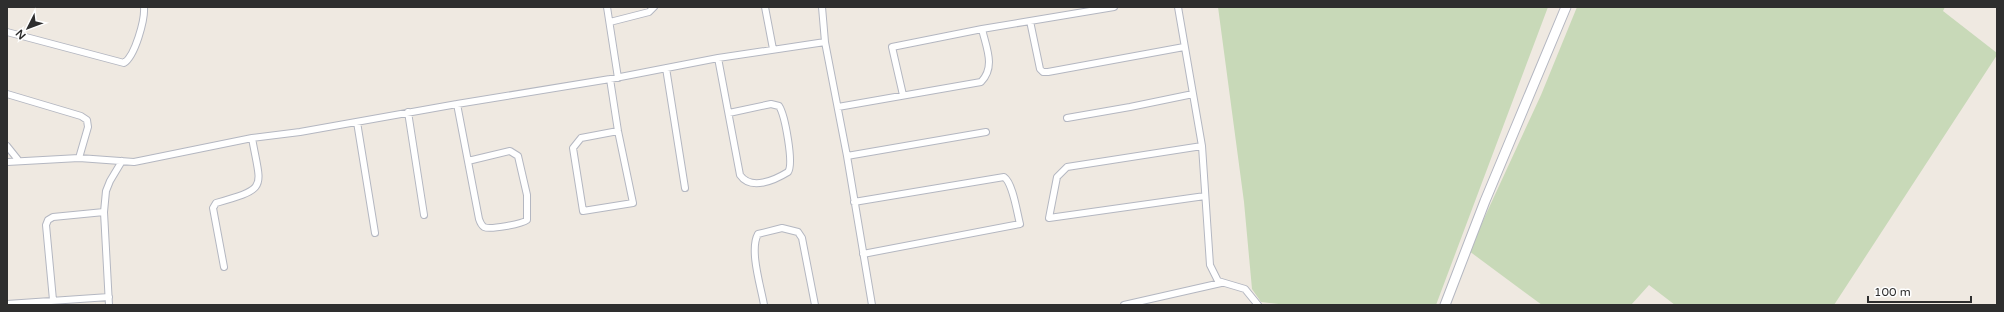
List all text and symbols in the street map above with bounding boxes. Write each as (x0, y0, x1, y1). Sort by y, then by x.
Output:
north arrow (8, 8, 48, 48)
text: N (13, 27, 29, 42)
scale bar (1868, 278, 1971, 304)
text: 100 m (1874, 285, 1911, 299)

